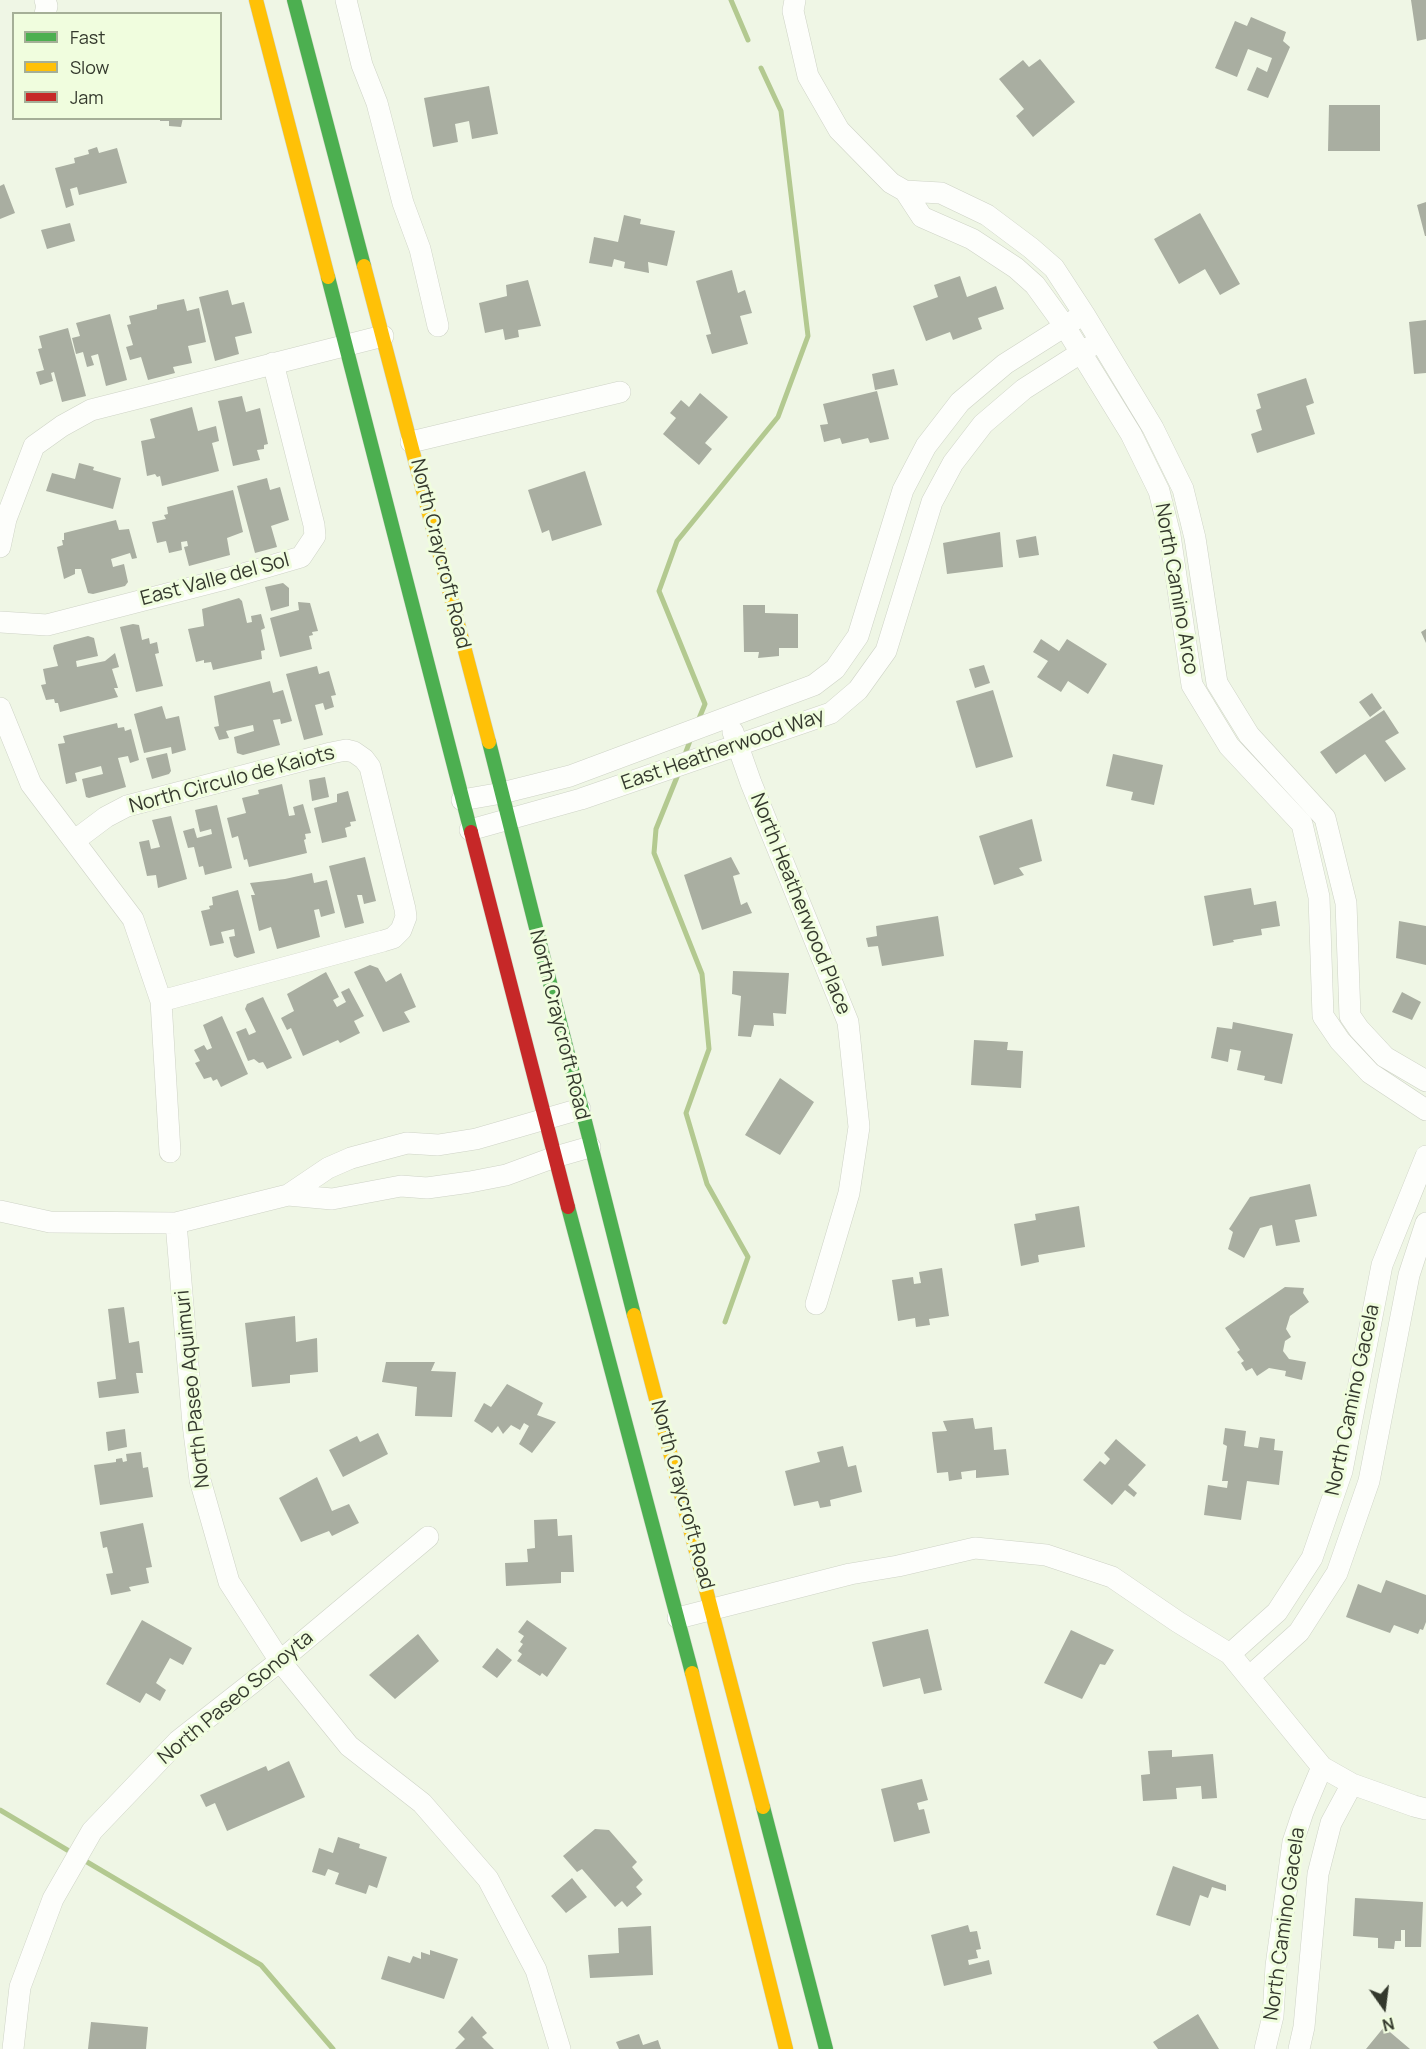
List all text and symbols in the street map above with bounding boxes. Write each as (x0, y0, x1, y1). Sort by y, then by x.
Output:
legend (12, 12, 222, 120)
text: Fast (70, 25, 105, 49)
text: Slow (70, 55, 109, 79)
text: Jam (70, 85, 104, 109)
street label: North Craycroft Road (405, 457, 475, 651)
street label: North Camino Arco (1149, 501, 1203, 677)
street label: East Valle del Sol (138, 549, 292, 611)
street label: East Heatherwood Way (618, 704, 828, 796)
street label: North Circulo de Kaiots (127, 741, 337, 819)
street label: North Heatherwood Place (745, 790, 855, 1018)
street label: North Craycroft Road (524, 928, 594, 1122)
street label: North Paseo Aquimuri (171, 1289, 215, 1489)
street label: North Camino Gacela (1321, 1302, 1385, 1498)
street label: North Craycroft Road (645, 1398, 719, 1592)
street label: North Paseo Sonoyta (154, 1626, 318, 1770)
street label: North Camino Gacela (1260, 1826, 1310, 2022)
north arrow (1354, 1977, 1414, 2037)
text: N (1380, 2012, 1397, 2037)

